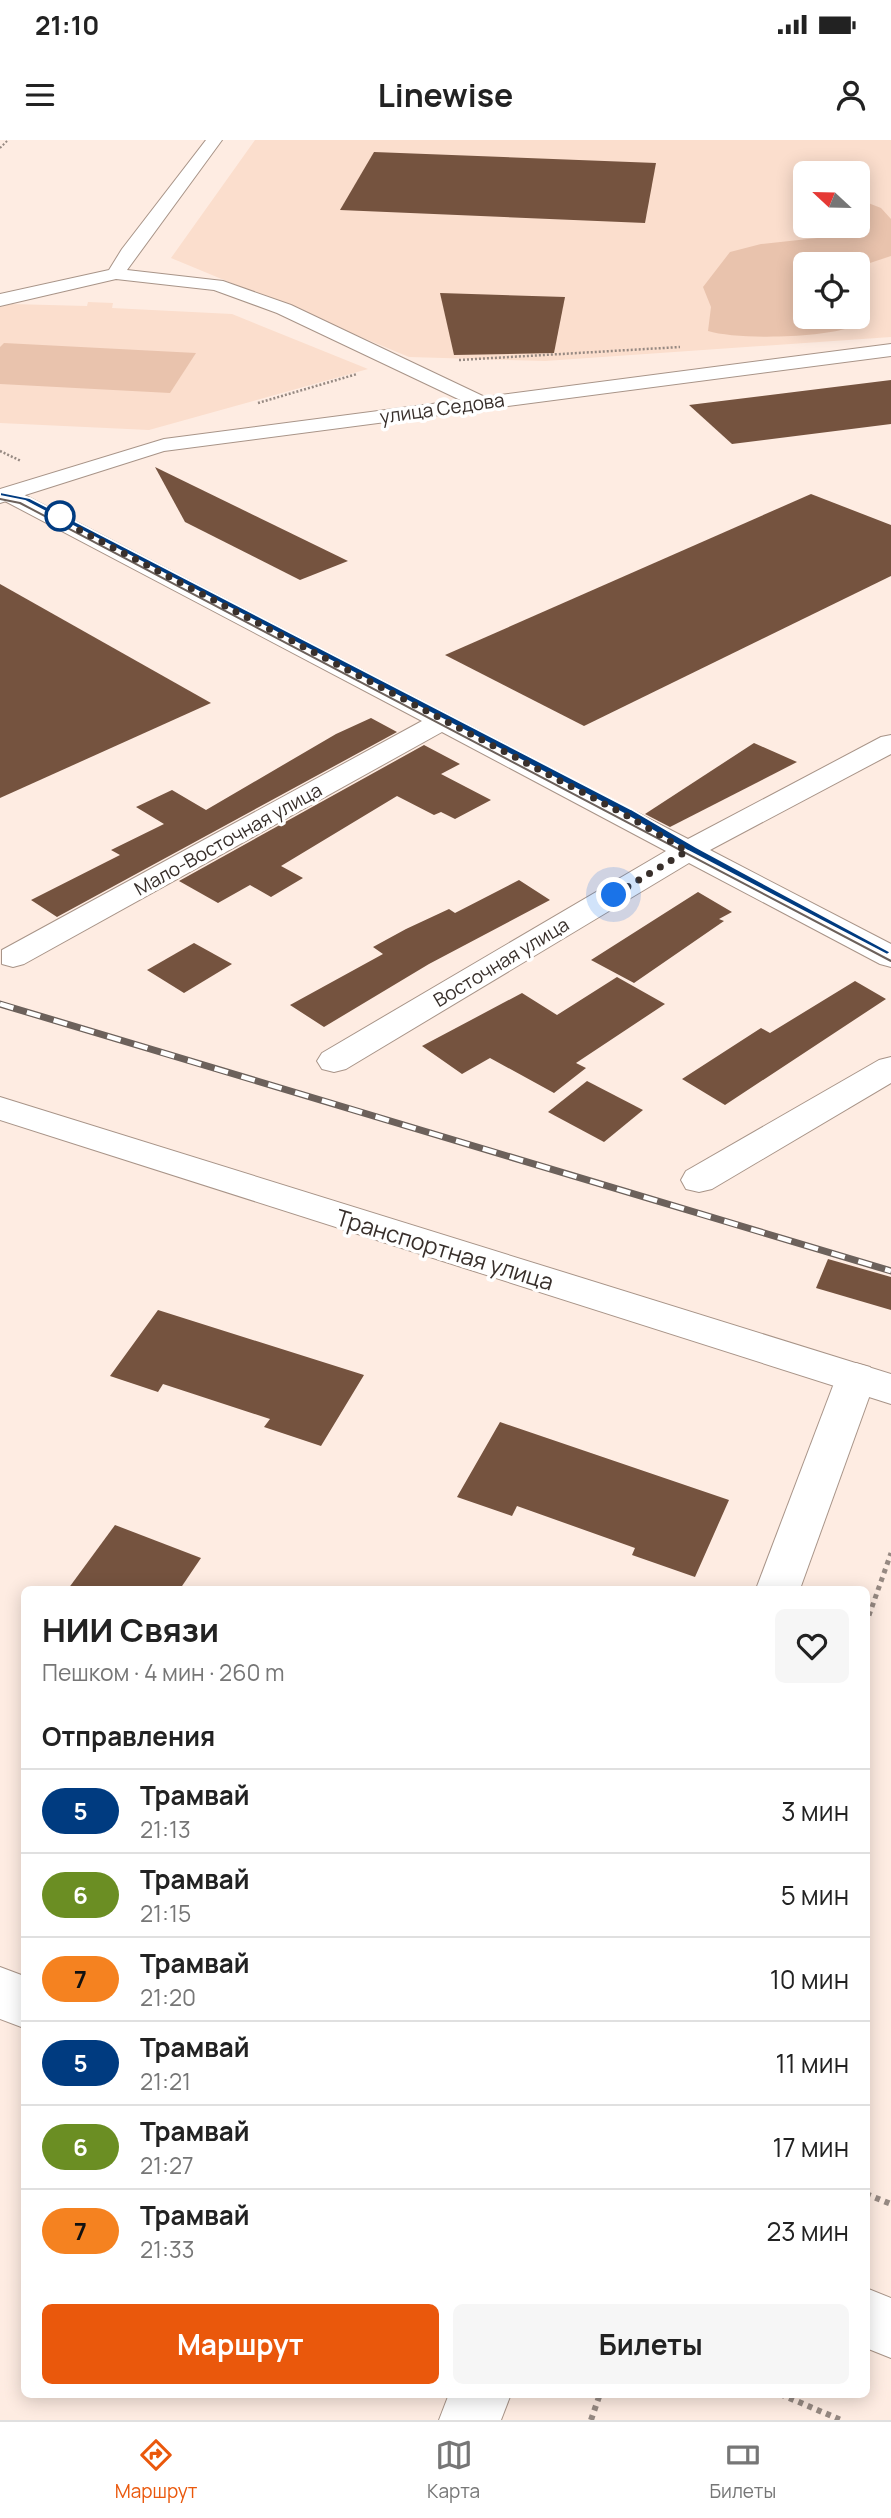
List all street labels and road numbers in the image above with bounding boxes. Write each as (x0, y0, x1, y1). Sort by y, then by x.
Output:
street label: улица Седова (378, 386, 506, 430)
street label: Мало-Восточная улица (130, 777, 326, 901)
street label: Восточная улица (428, 911, 574, 1013)
street label: Транспортная улица (332, 1201, 558, 1297)

